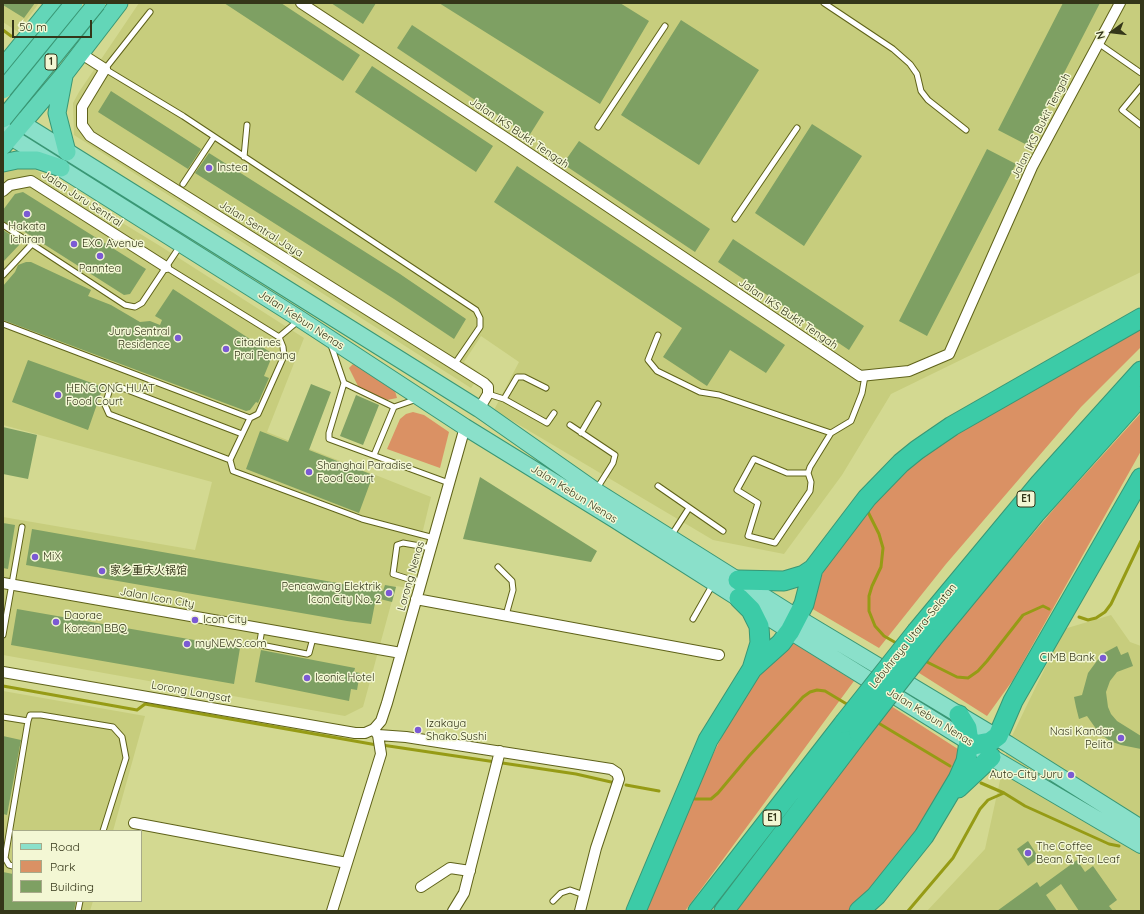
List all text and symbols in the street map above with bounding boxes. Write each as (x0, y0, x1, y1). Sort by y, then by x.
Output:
scale bar (14, 12, 94, 38)
north arrow (1092, 12, 1132, 52)
text: 50 m (19, 19, 47, 34)
text: N (1093, 29, 1108, 41)
road number: 1 (45, 54, 57, 70)
street label: Jalan IKS Bukit Tengah (1009, 71, 1073, 181)
street label: Jalan IKS Bukit Tengah (467, 95, 571, 171)
place label: Instea (217, 161, 248, 175)
marker: Instea (204, 163, 214, 173)
street label: Jalan Juru Sentral (39, 168, 125, 230)
street label: Jalan Sentral Jaya (217, 198, 305, 260)
marker: Hakata Ichiran (22, 209, 32, 219)
place label: Hakata Ichiran (8, 220, 46, 246)
place label: EXO Avenue (82, 237, 144, 251)
marker: EXO Avenue (69, 239, 79, 249)
marker: Panntea (95, 251, 105, 261)
place label: Panntea (79, 262, 121, 276)
street label: Jalan IKS Bukit Tengah (736, 276, 840, 352)
street label: Jalan Kebun Nenas (256, 287, 346, 353)
place label: Juru Sentral Residence (108, 325, 170, 351)
marker: Juru Sentral Residence (173, 333, 183, 343)
place label: Citadines Prai Penang (234, 336, 296, 362)
marker: Citadines Prai Penang (221, 344, 231, 354)
place label: HENG ONG HUAT Food Court (66, 382, 155, 408)
marker: HENG ONG HUAT Food Court (53, 390, 63, 400)
place label: Shanghai Paradise Food Court (317, 459, 412, 485)
street label: Jalan Kebun Nenas (528, 462, 620, 526)
marker: Shanghai Paradise Food Court (304, 467, 314, 477)
road number: E1 (1017, 491, 1035, 507)
street label: Lorong Nenas (395, 540, 427, 612)
place label: MiX (43, 550, 61, 564)
marker: MiX (30, 552, 40, 562)
place label: 家乡重庆火锅馆 (110, 564, 187, 578)
marker: 家乡重庆火锅馆 (97, 566, 107, 576)
place label: Pencawang Elektrik Icon City No. 2 (282, 580, 381, 606)
street label: Lebuhraya Utara–Selatan (867, 581, 959, 691)
street label: Jalan Icon City (119, 585, 195, 611)
marker: Pencawang Elektrik Icon City No. 2 (384, 588, 394, 598)
place label: Daorae Korean BBQ (64, 609, 127, 635)
place label: Icon City (203, 613, 247, 627)
marker: Icon City (190, 615, 200, 625)
marker: Daorae Korean BBQ (51, 617, 61, 627)
place label: myNEWS.com (195, 637, 267, 651)
marker: myNEWS.com (182, 639, 192, 649)
place label: CIMB Bank (1040, 651, 1095, 665)
marker: CIMB Bank (1098, 653, 1108, 663)
place label: Iconic Hotel (315, 671, 374, 685)
marker: Iconic Hotel (302, 673, 312, 683)
street label: Lorong Langsat (150, 678, 232, 706)
street label: Jalan Kebun Nenas (884, 685, 976, 749)
place label: Izakaya Shako Sushi (426, 717, 487, 743)
marker: Izakaya Shako Sushi (413, 725, 423, 735)
place label: Nasi Kandar Pelita (1050, 725, 1113, 751)
marker: Nasi Kandar Pelita (1116, 733, 1126, 743)
place label: Auto-City Juru (990, 768, 1063, 782)
marker: Auto-City Juru (1066, 770, 1076, 780)
road number: E1 (763, 810, 781, 826)
legend (12, 830, 142, 902)
text: Road (50, 839, 80, 854)
place label: The Coffee Bean & Tea Leaf (1036, 840, 1120, 866)
marker: The Coffee Bean & Tea Leaf (1023, 848, 1033, 858)
text: Park (50, 859, 75, 874)
text: Building (50, 879, 94, 894)

